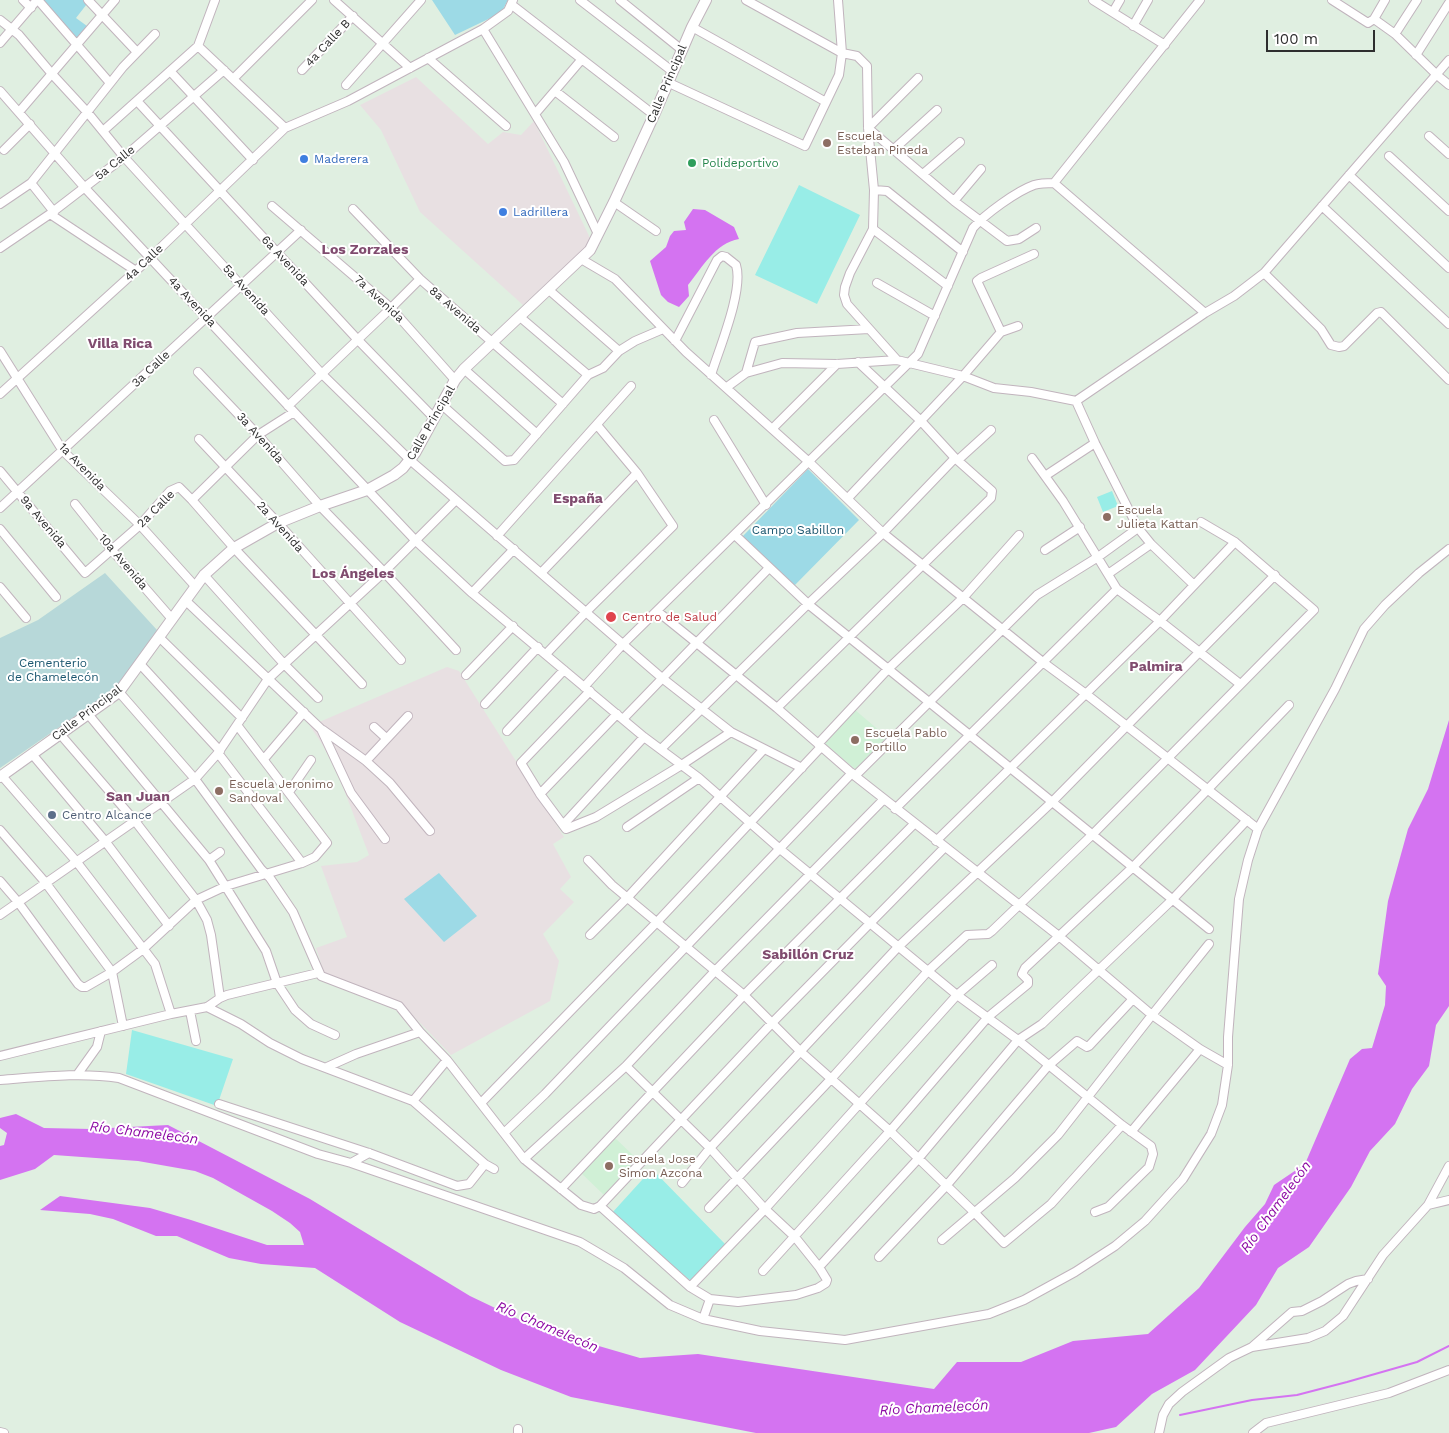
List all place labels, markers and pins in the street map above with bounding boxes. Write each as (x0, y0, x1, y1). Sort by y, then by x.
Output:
place label: Escuela Esteban Pineda (837, 129, 928, 157)
marker: Escuela Esteban Pineda (821, 137, 833, 149)
place label: Maderera (314, 152, 369, 166)
marker: Maderera (298, 153, 310, 165)
place label: Polideportivo (702, 156, 779, 170)
marker: Polideportivo (686, 157, 698, 169)
place label: Ladrillera (513, 205, 568, 219)
marker: Ladrillera (497, 206, 509, 218)
place label: Escuela Julieta Kattan (1117, 503, 1198, 531)
marker: Escuela Julieta Kattan (1101, 511, 1113, 523)
marker: Centro de Salud (604, 610, 618, 624)
place label: Centro de Salud (622, 610, 717, 624)
place label: Escuela Pablo Portillo (865, 726, 947, 754)
marker: Escuela Pablo Portillo (849, 734, 861, 746)
place label: Escuela Jeronimo Sandoval (229, 777, 333, 805)
marker: Escuela Jeronimo Sandoval (213, 785, 225, 797)
place label: Centro Alcance (62, 808, 152, 822)
marker: Centro Alcance (46, 809, 58, 821)
place label: Escuela Jose Simon Azcona (619, 1152, 702, 1180)
marker: Escuela Jose Simon Azcona (603, 1160, 615, 1172)

